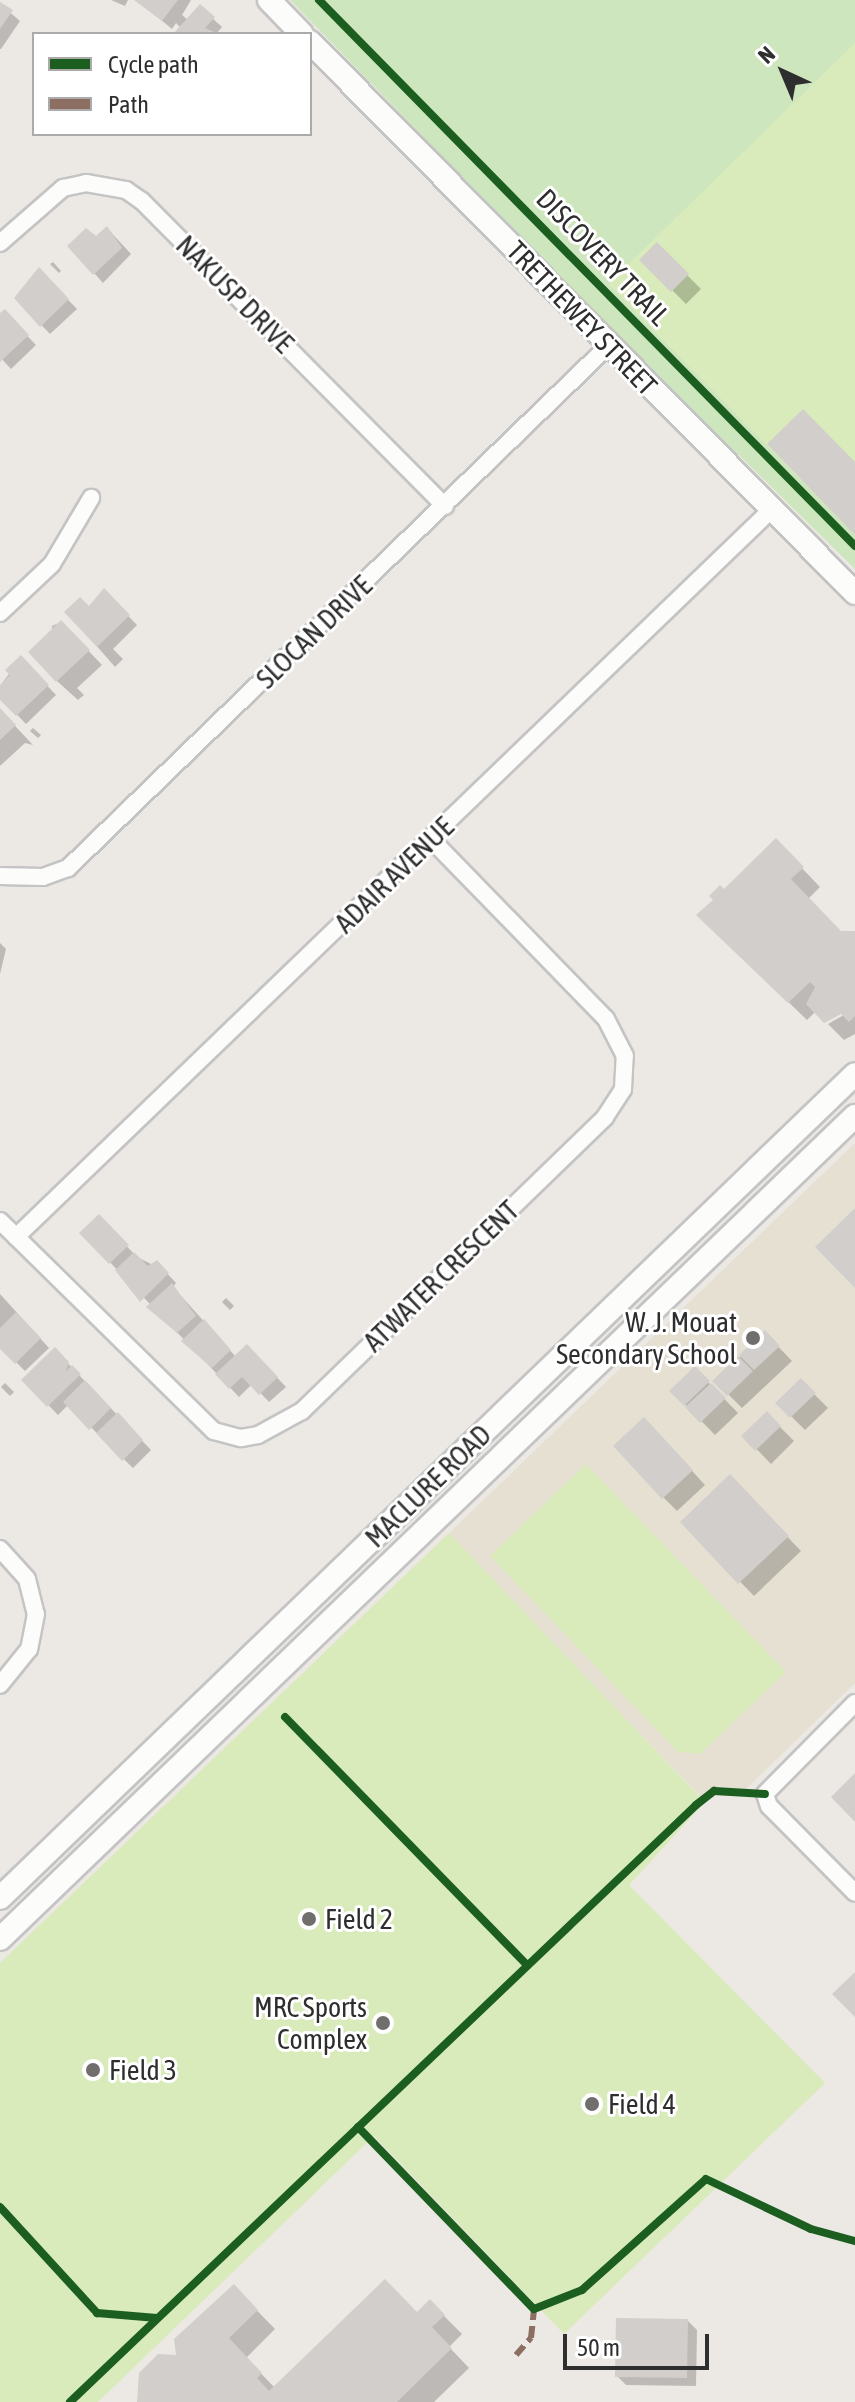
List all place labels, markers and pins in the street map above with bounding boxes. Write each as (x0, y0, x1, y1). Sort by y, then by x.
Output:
place label: W. J. Mouat Secondary School (556, 1305, 737, 1371)
marker: W. J. Mouat Secondary School (744, 1329, 762, 1347)
place label: Field 2 (325, 1902, 393, 1936)
marker: Field 2 (300, 1910, 318, 1928)
place label: MRC Sports Complex (254, 1990, 367, 2056)
marker: MRC Sports Complex (374, 2014, 392, 2032)
place label: Field 3 (109, 2053, 177, 2087)
marker: Field 3 (84, 2061, 102, 2079)
place label: Field 4 (608, 2087, 676, 2121)
marker: Field 4 (583, 2095, 601, 2113)

